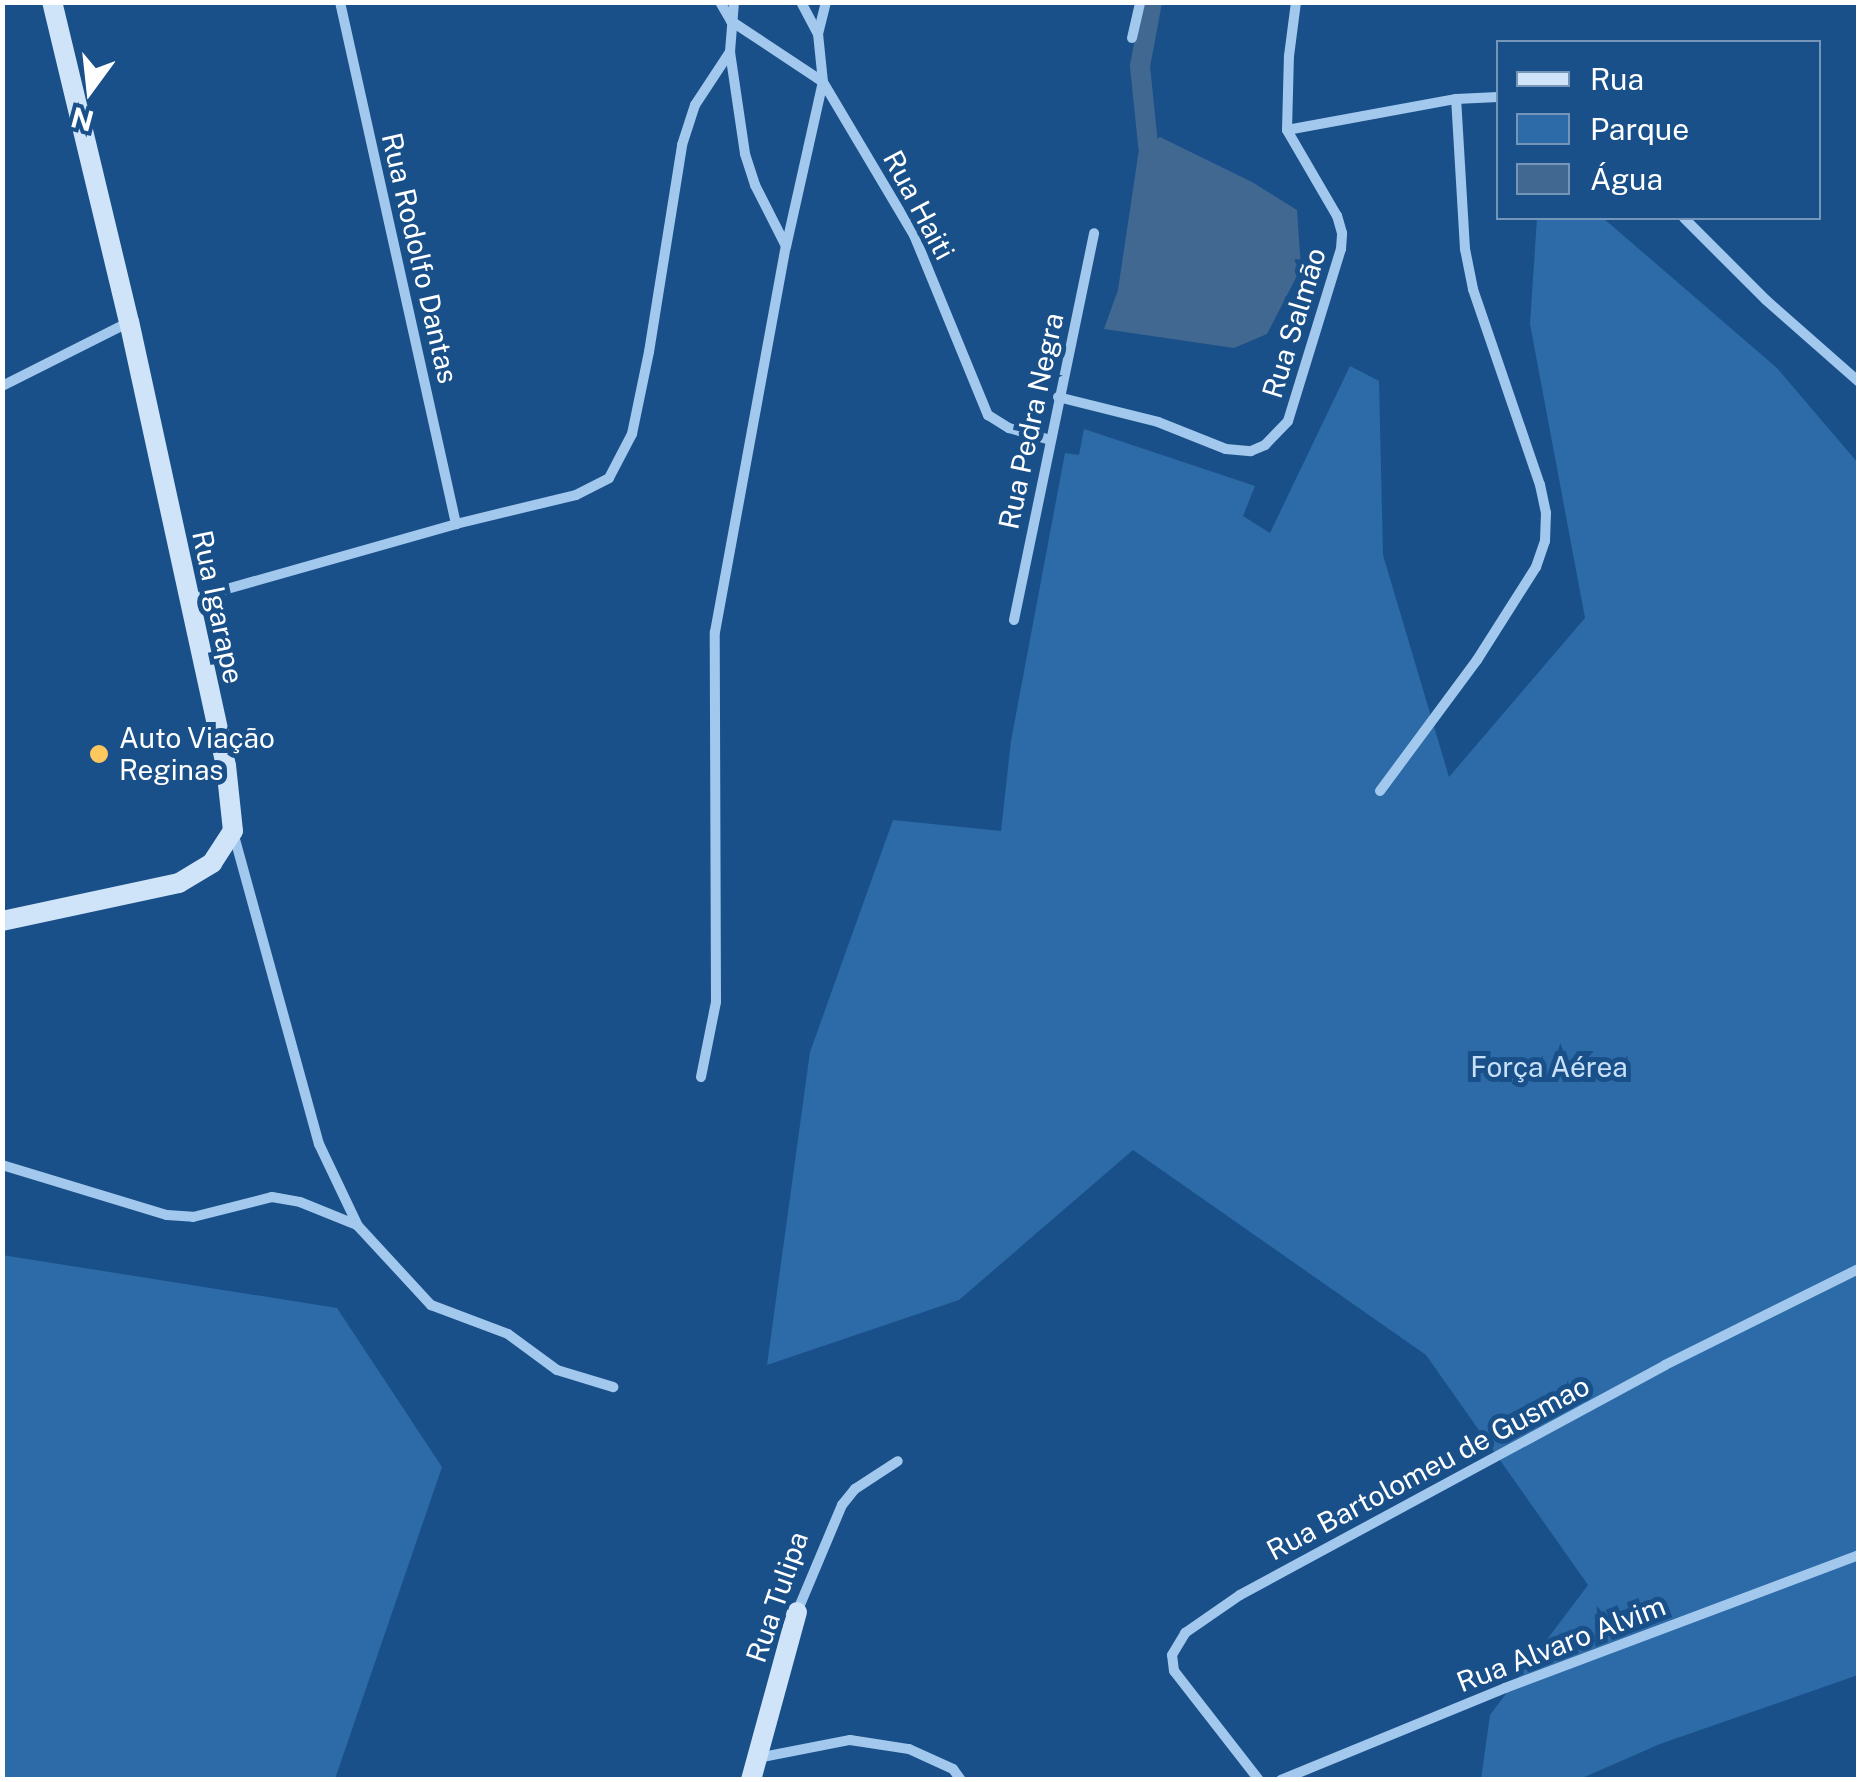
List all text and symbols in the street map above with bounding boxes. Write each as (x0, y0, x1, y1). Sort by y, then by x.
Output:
north arrow (40, 40, 140, 140)
legend (1496, 40, 1821, 220)
text: Rua (1590, 61, 1644, 97)
text: N (67, 101, 97, 138)
text: Parque (1590, 111, 1689, 147)
street label: Rua Rodolfo Dantas (375, 129, 465, 387)
street label: Rua Haiti (876, 145, 962, 265)
text: Água (1590, 161, 1663, 197)
street label: Rua Salmão (1255, 244, 1333, 402)
street label: Rua Pedra Negra (992, 310, 1070, 532)
street label: Rua Igarape (185, 527, 251, 687)
place label: Auto Viação Reginas (119, 721, 276, 787)
marker: Auto Viação Reginas (88, 743, 110, 765)
park label: Força Aérea (1470, 1050, 1628, 1084)
street label: Rua Bartolomeu de Gusmao (1261, 1368, 1595, 1568)
street label: Rua Tulipa (739, 1527, 815, 1667)
street label: Rua Alvaro Alvim (1452, 1589, 1670, 1699)

